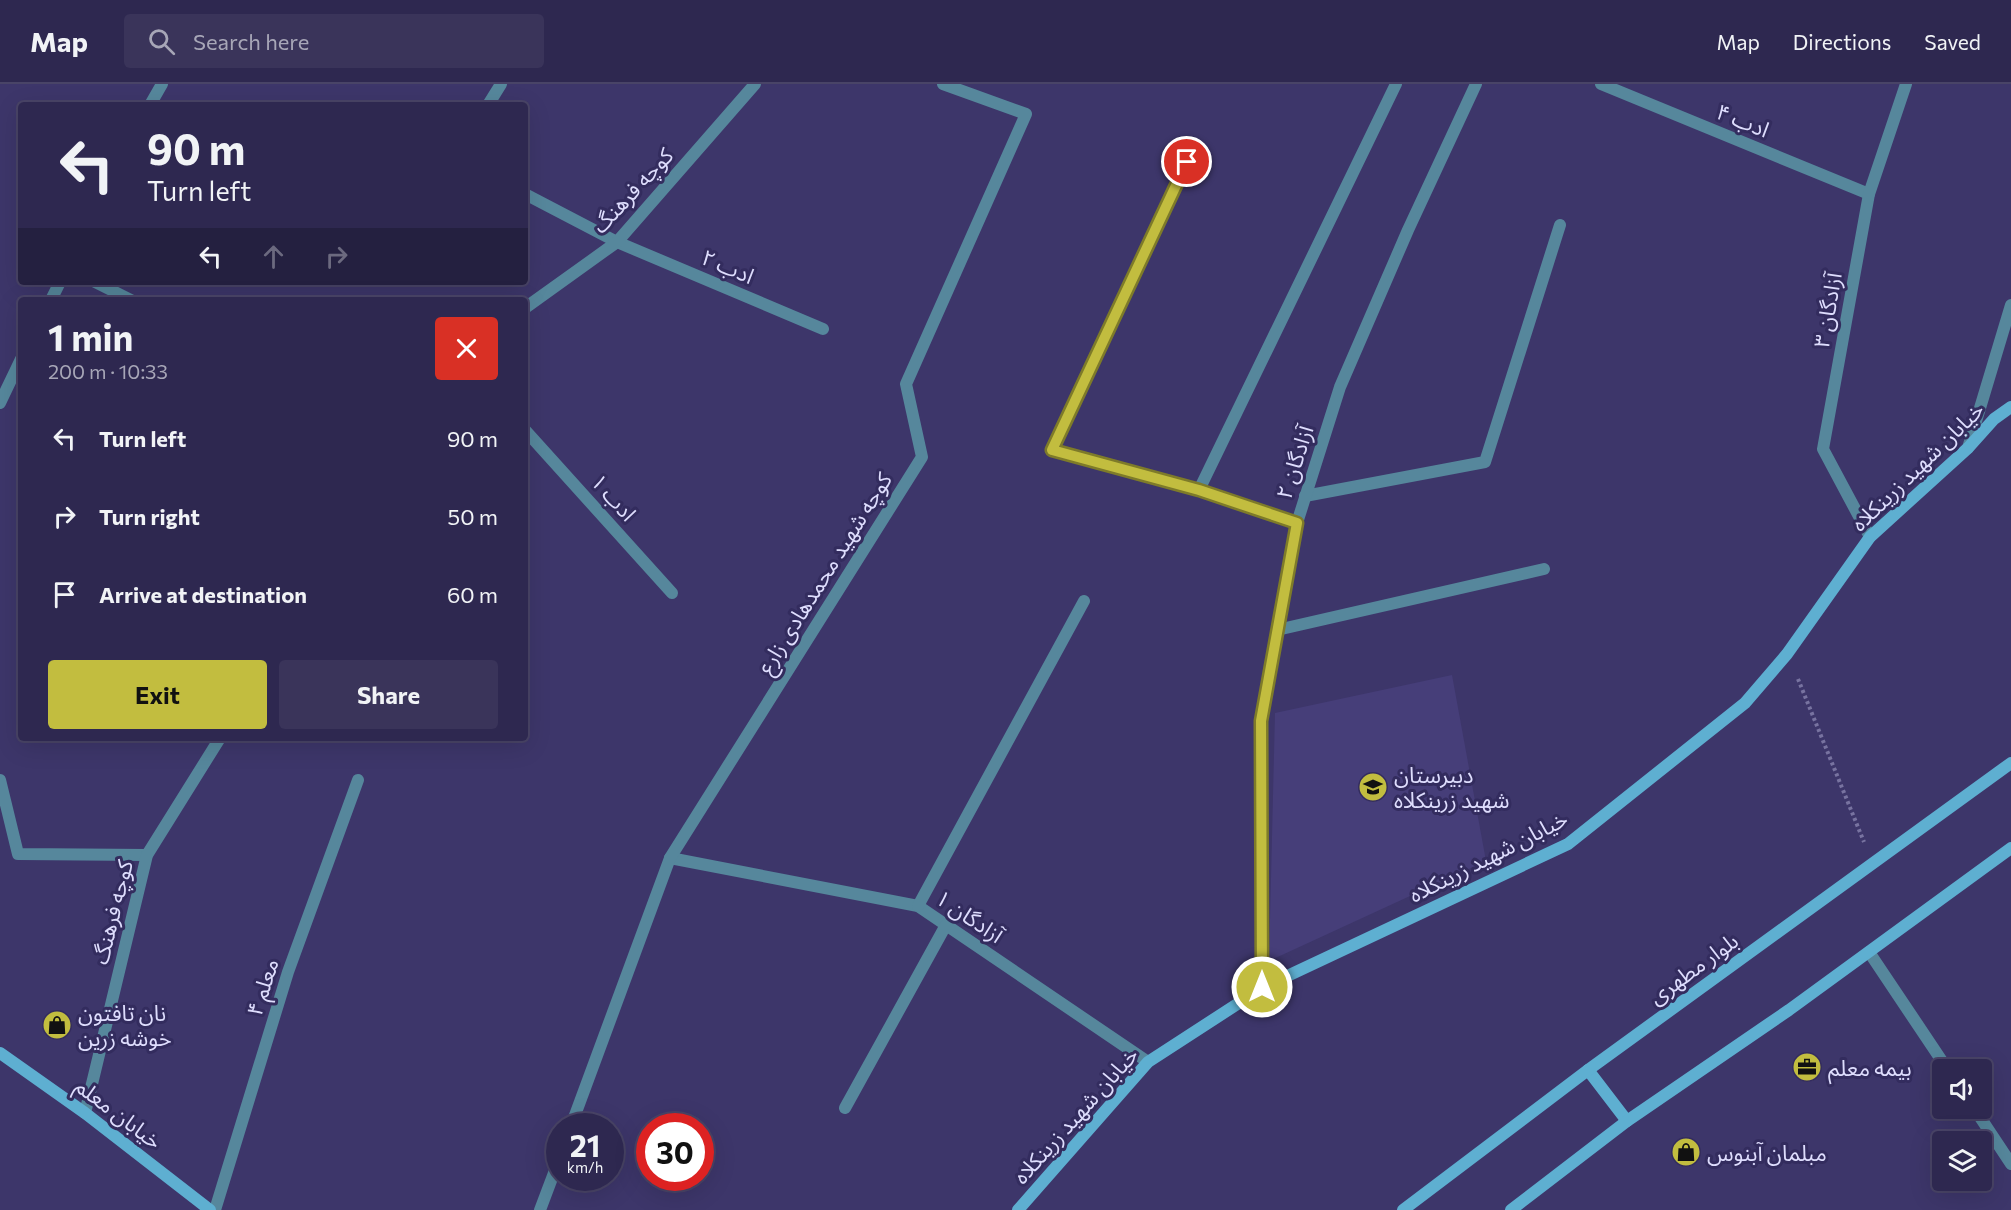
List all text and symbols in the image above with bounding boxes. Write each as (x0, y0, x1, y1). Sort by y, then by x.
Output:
search box (124, 14, 544, 68)
text: Map (30, 24, 88, 58)
icon: search (145, 25, 178, 58)
text: Search here (193, 28, 309, 55)
text: Map (1717, 29, 1760, 54)
text: Directions (1793, 29, 1891, 54)
text: Saved (1924, 29, 1981, 54)
street label: ادب ۴ (1713, 97, 1773, 143)
text: 90 m (147, 122, 246, 174)
icon: left (48, 126, 126, 204)
pin (1161, 136, 1212, 187)
street label: کوچه فرهنگ (586, 141, 680, 240)
icon: arrive (1170, 145, 1203, 178)
text: Turn left (147, 174, 251, 207)
icon: left (194, 240, 227, 273)
icon: ahead (257, 240, 290, 273)
icon: right (320, 240, 353, 273)
street label: ادب ۲ (698, 243, 758, 289)
street label: آزادگان ۳ (1807, 269, 1848, 350)
text: 1 min (48, 314, 133, 358)
button: close (435, 317, 498, 380)
text: 200 m · 10:33 (48, 359, 168, 383)
street label: خیابان شهید زرینکلاه (1845, 396, 1990, 537)
street label: آزادگان ۲ (1269, 420, 1320, 503)
icon: left (48, 422, 81, 455)
text: Turn left (99, 425, 186, 452)
text: 90 m (447, 425, 498, 452)
street label: کوچه شهید محمدهادی زارع (751, 467, 901, 681)
street label: ادب ۱ (586, 468, 642, 526)
icon: right (48, 500, 81, 533)
text: Turn right (99, 503, 200, 530)
text: 50 m (448, 503, 498, 530)
icon: arrive (48, 578, 81, 611)
text: Arrive at destination (99, 581, 307, 608)
text: 60 m (447, 581, 498, 608)
button: Exit (48, 660, 267, 729)
button: Share (279, 660, 498, 729)
place label: دبیرستان شهید زرینکلاه (1394, 761, 1509, 814)
school or university icon: دبیرستان شهید زرینکلاه (1357, 771, 1389, 803)
street label: خیابان شهید زرینکلاه (1404, 804, 1572, 909)
street label: کوچه فرهنگ (86, 856, 140, 967)
street label: آزادگان ۱ (930, 884, 1010, 950)
street label: بلوار مطهری (1643, 926, 1744, 1010)
street label: معلم ۴ (240, 955, 288, 1020)
position arrow (1230, 955, 1294, 1019)
place label: نان تافتون خوشه زرین (78, 999, 172, 1052)
shop icon: نان تافتون خوشه زرین (41, 1009, 73, 1041)
street label: خیابان شهید زرینکلاه (1007, 1041, 1144, 1190)
office icon: بیمه معلم (1791, 1051, 1823, 1083)
place label: بیمه معلم (1828, 1054, 1912, 1085)
map controls (1932, 1059, 1992, 1191)
button: sound (1932, 1059, 1992, 1119)
street label: خیابان معلم (68, 1072, 168, 1157)
speed limit sign: 30 (636, 1113, 714, 1191)
text: 21 (570, 1126, 600, 1163)
button: layers (1932, 1131, 1992, 1191)
shop icon: مبلمان آبنوس (1670, 1136, 1702, 1168)
place label: مبلمان آبنوس (1707, 1139, 1827, 1166)
text: km/h (567, 1158, 603, 1176)

